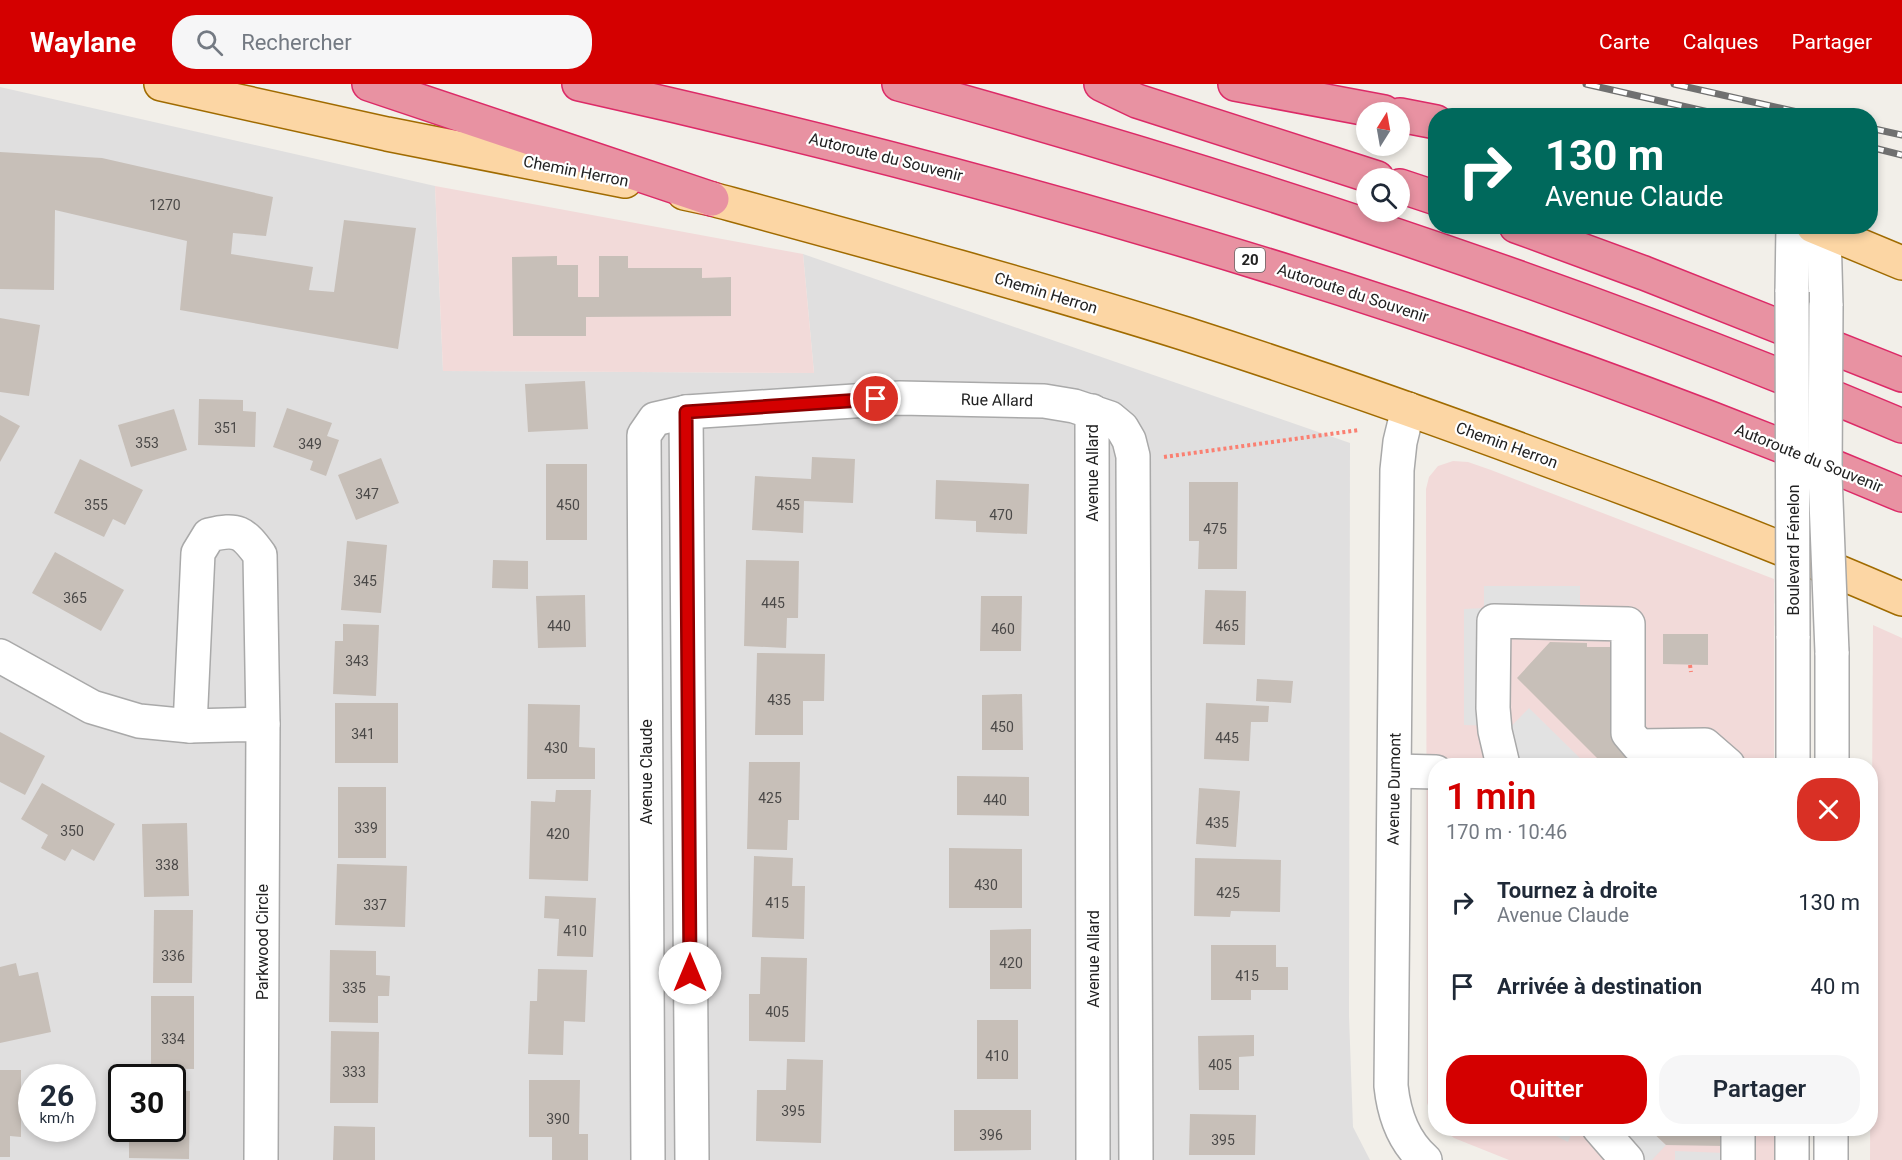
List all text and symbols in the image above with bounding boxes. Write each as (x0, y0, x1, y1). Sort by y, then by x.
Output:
search box (172, 15, 592, 69)
text: Waylane (30, 26, 136, 59)
icon: search (193, 26, 226, 59)
text: Rechercher (241, 30, 352, 55)
text: Carte (1599, 30, 1650, 54)
text: Calques (1683, 30, 1758, 54)
text: Partager (1791, 30, 1872, 54)
north arrow (1356, 102, 1410, 156)
map controls (1356, 102, 1410, 222)
street label: Autoroute du Souvenir (807, 129, 965, 185)
text: 130 m (1545, 131, 1664, 180)
icon: right (1446, 132, 1524, 210)
street label: Chemin Herron (522, 151, 630, 191)
button: search (1356, 168, 1410, 222)
text: Avenue Claude (1545, 181, 1723, 213)
house number: 1270 (149, 197, 181, 213)
road number: 20 (1235, 248, 1265, 272)
street label: Autoroute du Souvenir (1275, 260, 1432, 327)
street label: Chemin Herron (992, 268, 1100, 318)
pin (850, 373, 901, 424)
icon: arrive (859, 382, 892, 415)
street label: Rue Allard (961, 390, 1033, 410)
street label: Chemin Herron (1453, 418, 1561, 472)
house number: 351 (214, 420, 238, 436)
street label: Autoroute du Souvenir (1732, 420, 1886, 497)
street label: Avenue Allard (1083, 424, 1102, 522)
house number: 353 (135, 435, 159, 451)
house number: 349 (298, 436, 322, 452)
street label: Boulevard Fénelon (1784, 484, 1803, 616)
house number: 347 (355, 486, 379, 502)
house number: 355 (84, 497, 108, 513)
house number: 450 (556, 497, 580, 513)
house number: 455 (776, 497, 800, 513)
house number: 470 (989, 507, 1013, 523)
house number: 475 (1203, 521, 1227, 537)
house number: 345 (353, 573, 377, 589)
house number: 365 (63, 590, 87, 606)
house number: 445 (761, 595, 785, 611)
house number: 440 (547, 618, 571, 634)
house number: 465 (1215, 618, 1239, 634)
house number: 460 (991, 621, 1015, 637)
house number: 343 (345, 653, 369, 669)
house number: 435 (767, 692, 791, 708)
street label: Avenue Claude (637, 719, 656, 825)
house number: 450 (990, 719, 1014, 735)
house number: 341 (351, 726, 375, 742)
house number: 445 (1215, 730, 1239, 746)
street label: Avenue Dumont (1384, 732, 1404, 846)
house number: 430 (544, 740, 568, 756)
text: 1 min (1446, 776, 1536, 818)
button: close (1797, 778, 1860, 841)
house number: 425 (758, 790, 782, 806)
house number: 440 (983, 792, 1007, 808)
house number: 435 (1205, 815, 1229, 831)
house number: 339 (354, 820, 378, 836)
text: 170 m · 10:46 (1446, 820, 1567, 844)
house number: 350 (60, 823, 84, 839)
house number: 420 (546, 826, 570, 842)
house number: 338 (155, 857, 179, 873)
house number: 430 (974, 877, 998, 893)
text: Tournez à droite (1497, 878, 1657, 903)
street label: Parkwood Circle (253, 884, 272, 1000)
house number: 425 (1216, 885, 1240, 901)
icon: right (1446, 886, 1479, 919)
text: 130 m (1798, 890, 1860, 915)
house number: 415 (765, 895, 789, 911)
house number: 337 (363, 897, 387, 913)
text: Avenue Claude (1497, 903, 1629, 927)
street label: Avenue Allard (1084, 910, 1103, 1008)
house number: 410 (563, 923, 587, 939)
position arrow (658, 941, 722, 1005)
house number: 336 (161, 948, 185, 964)
house number: 420 (999, 955, 1023, 971)
house number: 415 (1235, 968, 1259, 984)
icon: arrive (1446, 970, 1479, 1003)
text: Arrivée à destination (1497, 974, 1702, 999)
text: 40 m (1811, 974, 1860, 999)
house number: 335 (342, 980, 366, 996)
house number: 405 (765, 1004, 789, 1020)
house number: 334 (161, 1031, 185, 1047)
house number: 410 (985, 1048, 1009, 1064)
button: Quitter (1446, 1055, 1647, 1124)
button: Partager (1659, 1055, 1860, 1124)
house number: 405 (1208, 1057, 1232, 1073)
speed limit sign: 30 (108, 1064, 186, 1142)
house number: 333 (342, 1064, 366, 1080)
text: 26 (40, 1078, 74, 1113)
house number: 395 (781, 1103, 805, 1119)
text: km/h (39, 1109, 75, 1127)
house number: 390 (546, 1111, 570, 1127)
house number: 396 (979, 1127, 1003, 1143)
house number: 395 (1211, 1132, 1235, 1148)

